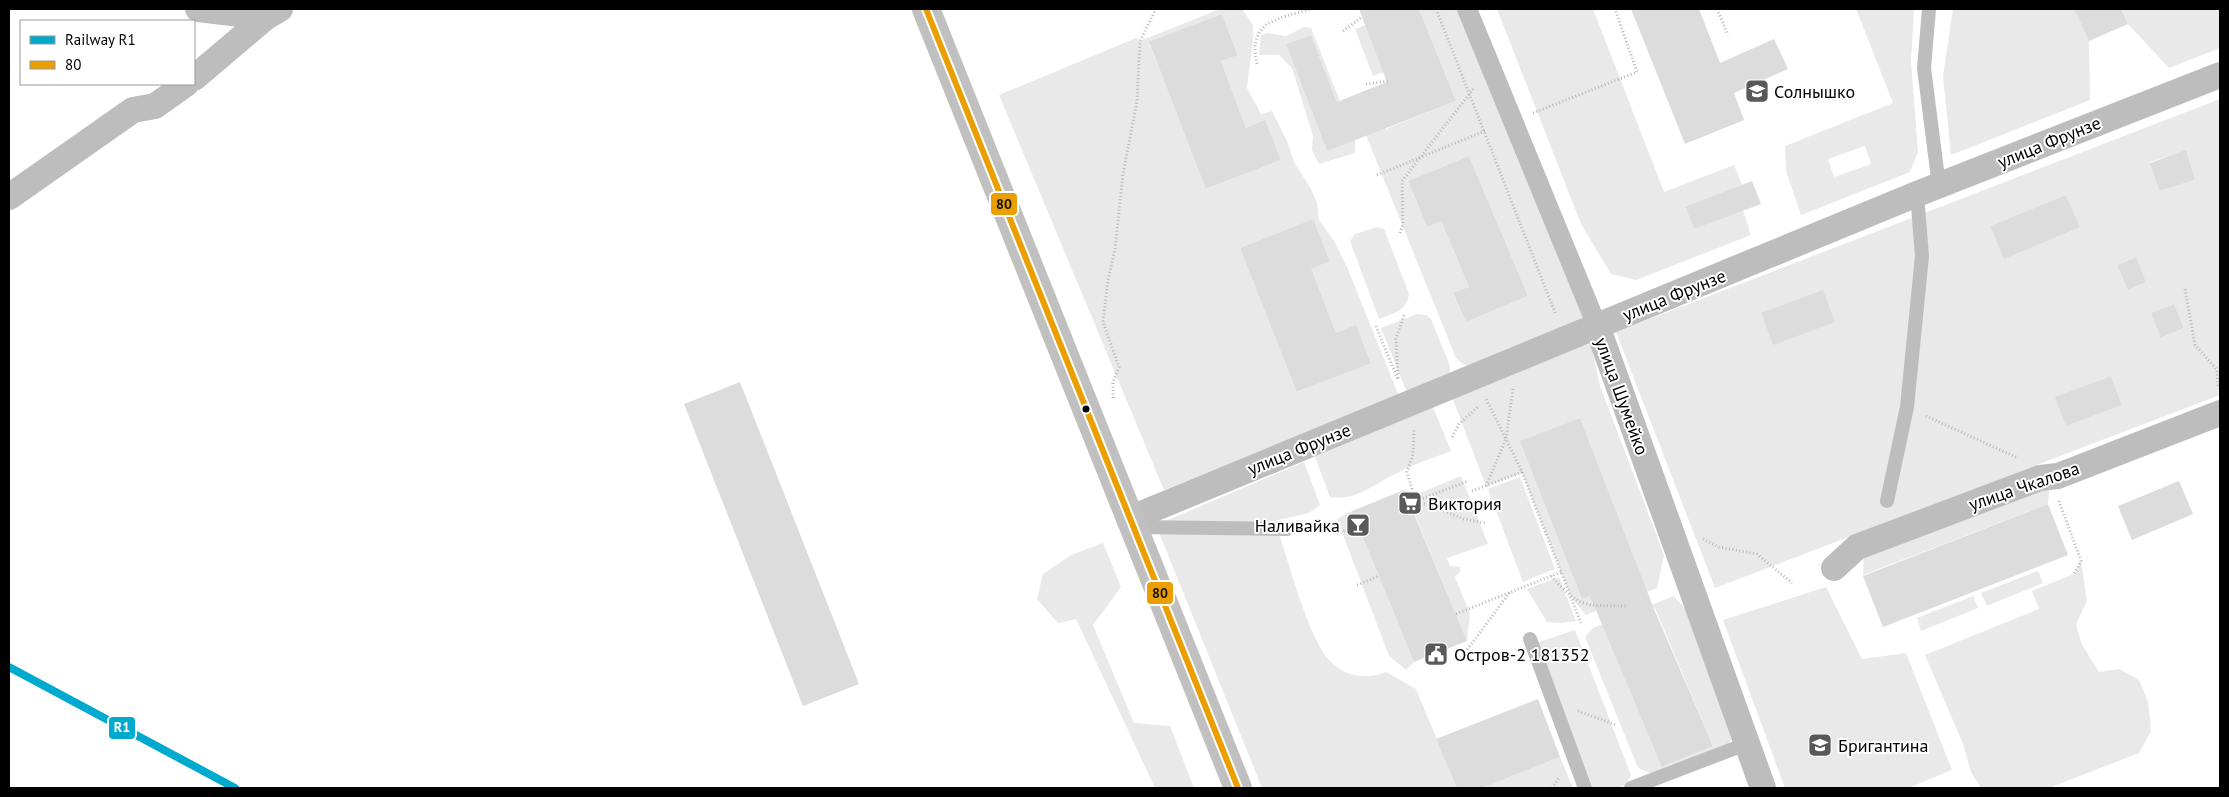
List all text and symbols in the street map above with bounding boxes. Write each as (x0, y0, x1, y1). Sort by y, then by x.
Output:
legend (20, 20, 195, 85)
text: Railway R1 (65, 30, 136, 49)
text: 80 (65, 55, 81, 74)
school or university icon: Солнышко (1744, 78, 1770, 104)
place label: Солнышко (1774, 80, 1855, 103)
street label: улица Фрунзе (1994, 111, 2104, 173)
line badge: 80 (990, 192, 1018, 216)
text: 80 (996, 195, 1012, 213)
street label: улица Фрунзе (1619, 264, 1729, 326)
street label: улица Шумейко (1590, 334, 1654, 458)
unlabelled marker (1081, 404, 1091, 414)
street label: улица Фрунзе (1244, 418, 1354, 480)
street label: улица Чкалова (1966, 456, 2082, 516)
supermarket icon: Виктория (1397, 490, 1423, 516)
place label: Виктория (1428, 492, 1502, 515)
bar icon: Наливайка (1345, 512, 1371, 538)
place label: Наливайка (1255, 514, 1340, 537)
line badge: 80 (1146, 581, 1174, 605)
text: 80 (1152, 584, 1168, 602)
public building icon: Остров-2 181352 (1423, 641, 1449, 667)
place label: Остров-2 181352 (1454, 643, 1590, 666)
line badge: R1 (108, 716, 136, 740)
text: R1 (114, 718, 130, 736)
school or university icon: Бригантина (1807, 732, 1833, 758)
place label: Бригантина (1838, 734, 1928, 757)

